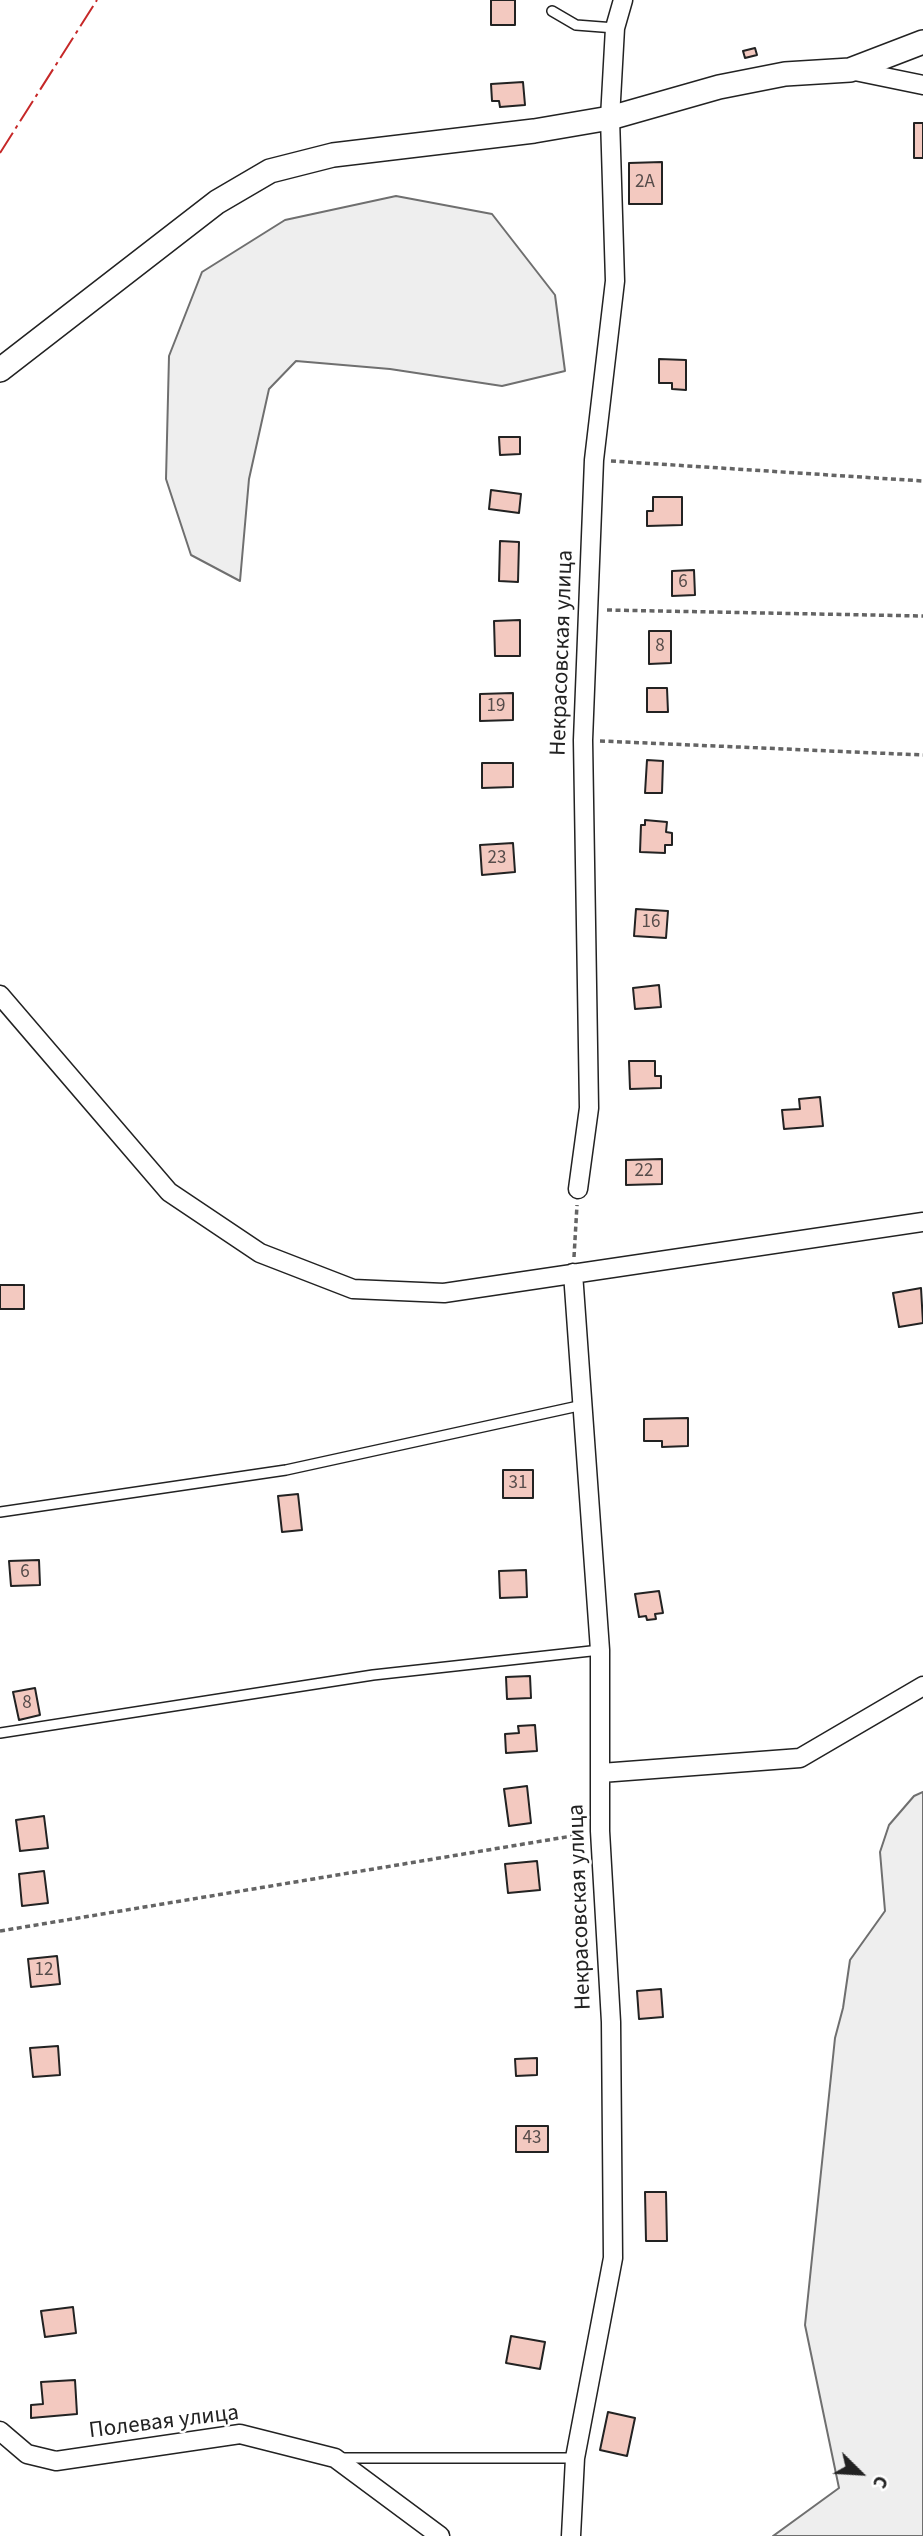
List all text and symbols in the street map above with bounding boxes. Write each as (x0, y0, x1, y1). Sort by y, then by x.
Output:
house number: 2А (635, 172, 655, 194)
street label: Некрасовская улица (546, 550, 580, 756)
house number: 6 (678, 572, 688, 594)
house number: 8 (655, 636, 665, 658)
house number: 19 (487, 696, 505, 718)
house number: 23 (488, 848, 506, 870)
house number: 16 (642, 912, 660, 934)
house number: 22 (635, 1161, 653, 1183)
house number: 31 (509, 1473, 527, 1495)
house number: 6 (20, 1562, 30, 1584)
house number: 8 (22, 1693, 32, 1715)
street label: Некрасовская улица (564, 1804, 598, 2010)
house number: 12 (35, 1960, 53, 1982)
house number: 43 (523, 2128, 541, 2150)
street label: Полевая улица (87, 2400, 241, 2446)
north arrow (825, 2438, 895, 2508)
text: С (865, 2471, 894, 2492)

